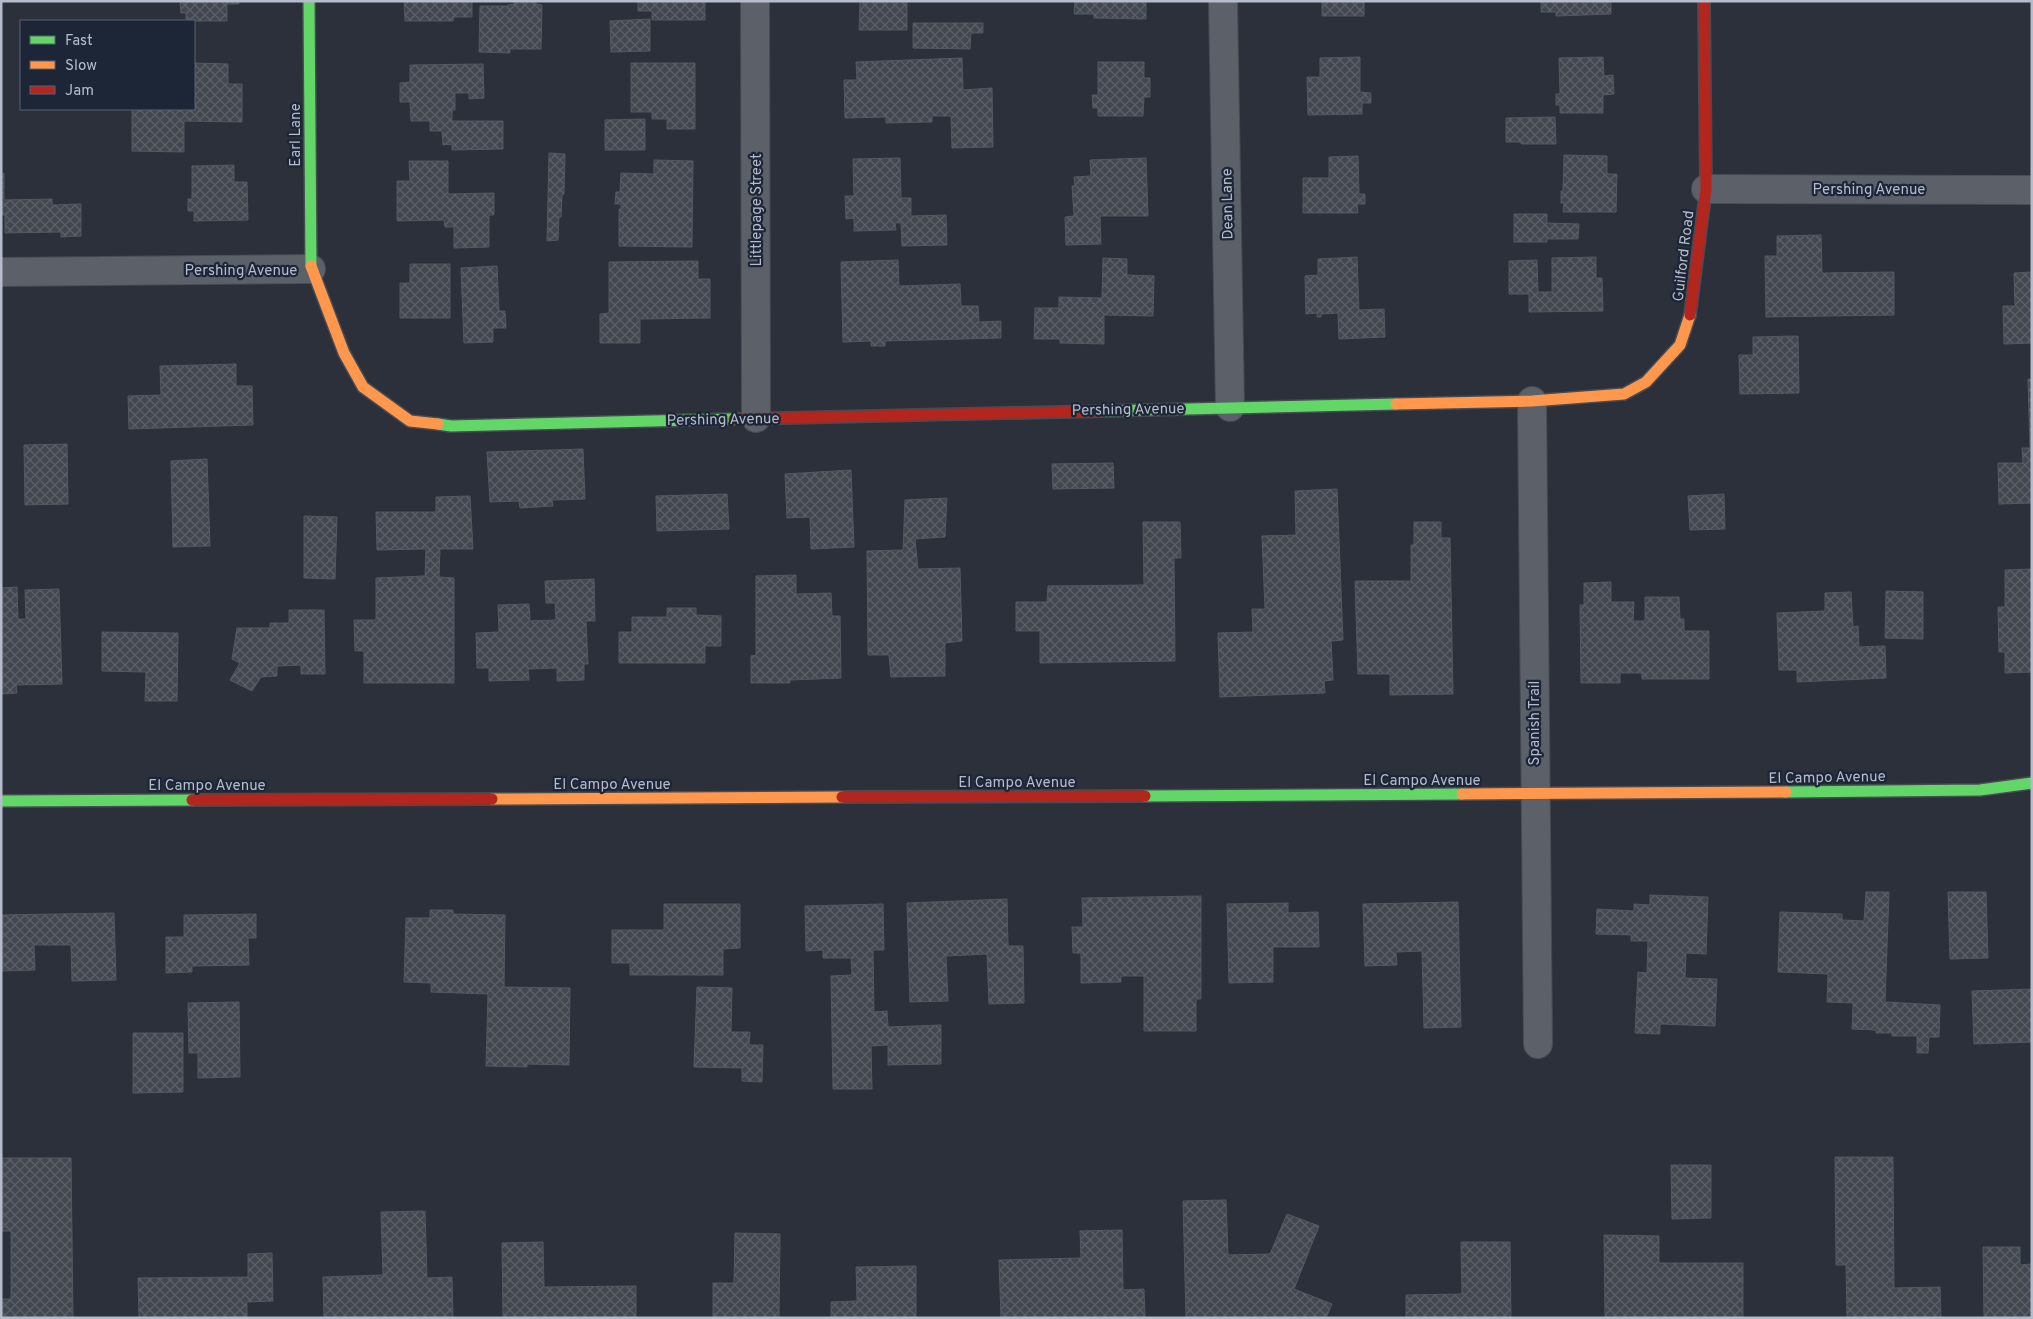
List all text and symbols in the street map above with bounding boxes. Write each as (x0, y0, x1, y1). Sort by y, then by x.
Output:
legend (20, 20, 195, 110)
text: Fast (65, 32, 93, 51)
text: Slow (65, 57, 97, 76)
text: Jam (65, 82, 94, 101)
street label: Earl Lane (287, 103, 306, 167)
street label: Littlepage Street (748, 153, 767, 267)
street label: Dean Lane (1218, 168, 1239, 240)
street label: Pershing Avenue (1813, 181, 1925, 200)
street label: Guilford Road (1669, 210, 1699, 303)
street label: Pershing Avenue (185, 262, 297, 281)
street label: Pershing Avenue (1071, 400, 1185, 421)
street label: Pershing Avenue (666, 410, 780, 431)
street label: Spanish Trail (1526, 680, 1545, 766)
street label: El Campo Avenue (1768, 768, 1886, 789)
street label: El Campo Avenue (1363, 772, 1481, 791)
street label: El Campo Avenue (958, 774, 1076, 793)
street label: El Campo Avenue (553, 776, 671, 795)
street label: El Campo Avenue (148, 777, 266, 796)

